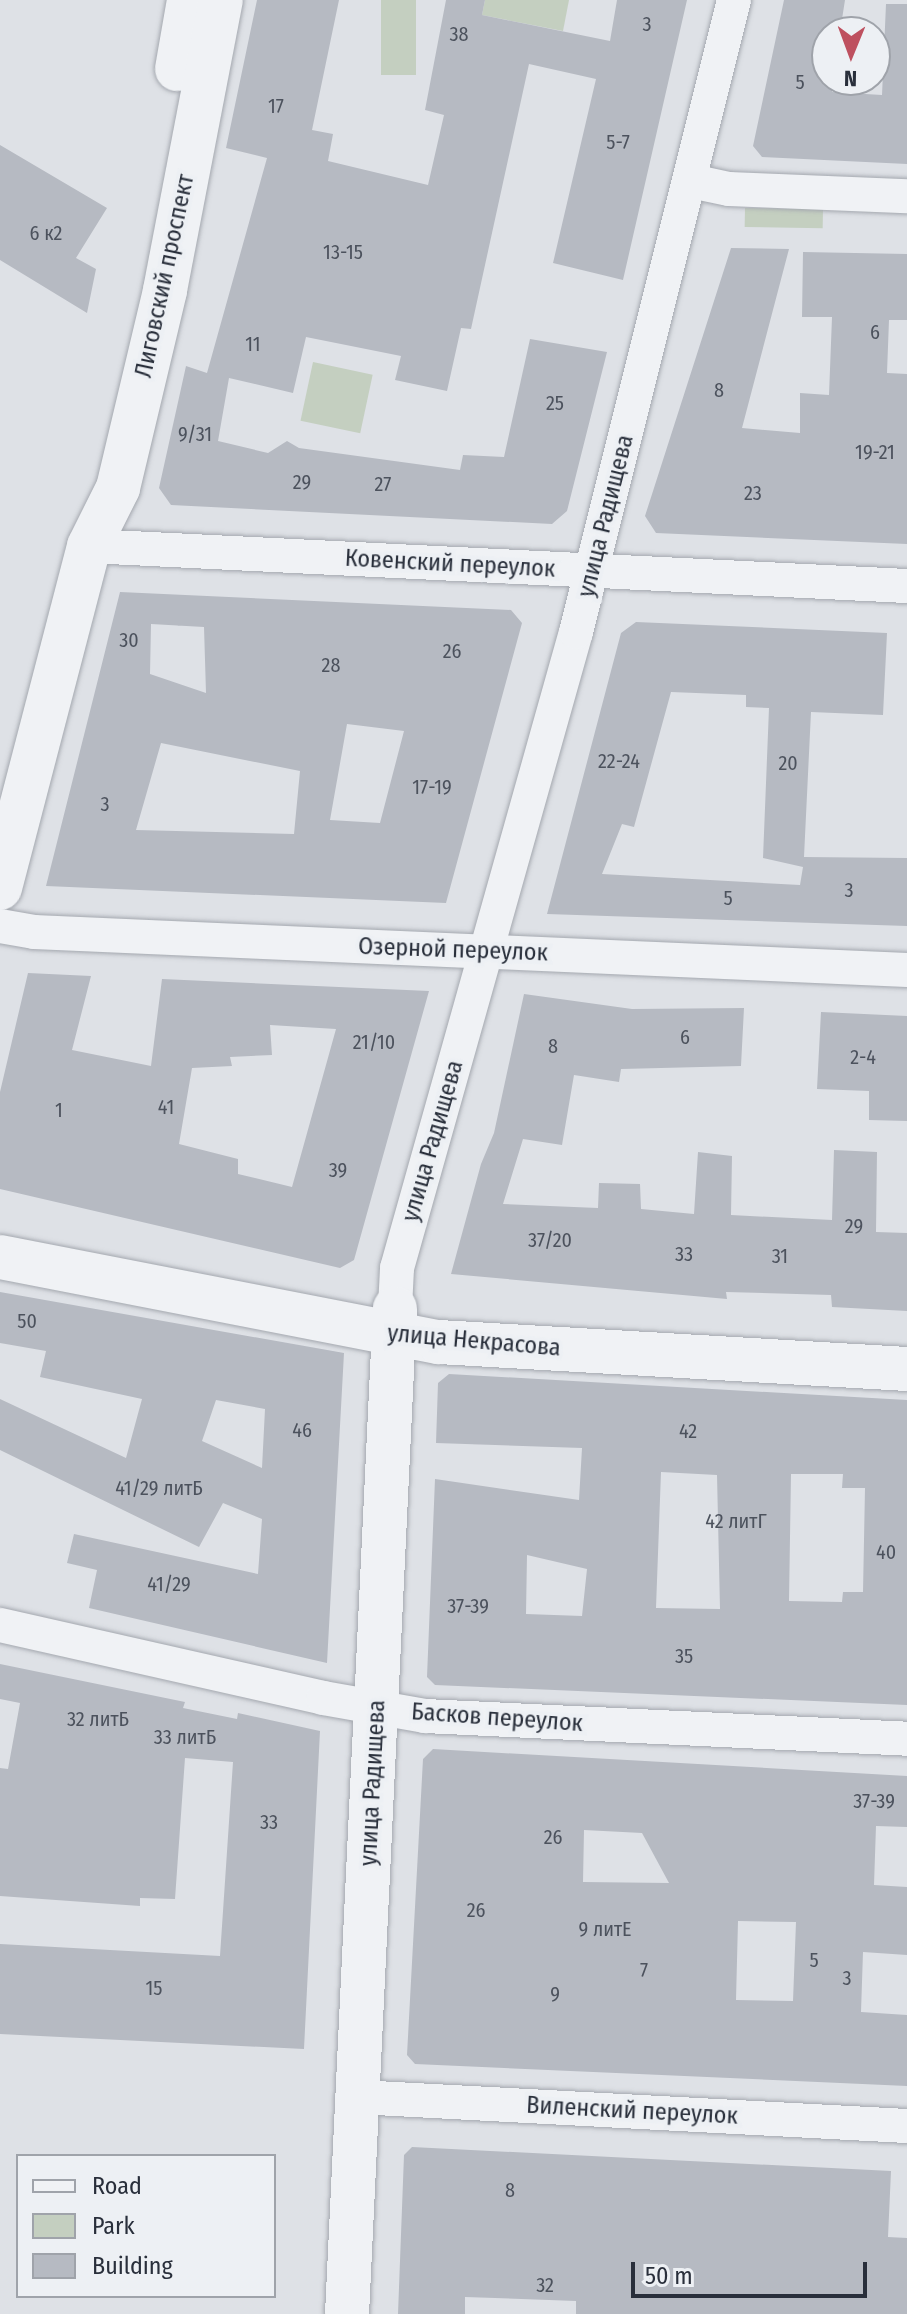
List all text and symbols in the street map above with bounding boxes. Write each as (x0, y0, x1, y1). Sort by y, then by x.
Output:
house number: 3 (642, 12, 652, 36)
north arrow (811, 16, 891, 96)
house number: 38 (449, 22, 469, 46)
text: N (844, 65, 857, 92)
house number: 5 (795, 70, 805, 94)
house number: 17 (268, 94, 284, 118)
house number: 5-7 (606, 130, 630, 154)
street label: Лиговский проспект (129, 172, 201, 380)
house number: 6 к2 (30, 221, 62, 245)
house number: 13-15 (323, 240, 363, 264)
house number: 6 (870, 320, 880, 344)
house number: 11 (245, 332, 261, 356)
house number: 8 (714, 378, 724, 402)
house number: 25 (546, 391, 564, 415)
house number: 9/31 (178, 422, 212, 446)
street label: улица Радищева (572, 432, 640, 600)
house number: 19-21 (855, 440, 895, 464)
house number: 29 (293, 470, 311, 494)
house number: 27 (375, 472, 391, 496)
house number: 23 (744, 481, 762, 505)
street label: Ковенский переулок (344, 544, 556, 584)
house number: 30 (119, 628, 139, 652)
house number: 26 (443, 639, 461, 663)
house number: 28 (322, 653, 340, 677)
house number: 22-24 (598, 749, 640, 773)
house number: 20 (778, 751, 798, 775)
house number: 17-19 (412, 775, 452, 799)
house number: 3 (100, 792, 110, 816)
house number: 3 (844, 878, 854, 902)
house number: 5 (723, 886, 733, 910)
street label: Озерной переулок (358, 932, 548, 968)
house number: 6 (680, 1025, 690, 1049)
house number: 21/10 (353, 1030, 395, 1054)
house number: 8 (548, 1034, 558, 1058)
house number: 2-4 (850, 1045, 876, 1069)
street label: улица Радищева (396, 1057, 470, 1225)
house number: 41 (158, 1095, 174, 1119)
house number: 1 (55, 1098, 63, 1122)
house number: 39 (329, 1158, 347, 1182)
house number: 29 (845, 1214, 863, 1238)
house number: 37/20 (528, 1228, 572, 1252)
house number: 33 (675, 1242, 693, 1266)
house number: 31 (772, 1244, 788, 1268)
house number: 50 (17, 1309, 37, 1333)
street label: улица Некрасова (386, 1319, 562, 1363)
house number: 46 (292, 1418, 312, 1442)
house number: 42 (679, 1419, 697, 1443)
house number: 41/29 литБ (115, 1476, 203, 1500)
house number: 42 литГ (705, 1509, 767, 1533)
house number: 40 (876, 1540, 896, 1564)
house number: 41/29 (147, 1572, 191, 1596)
house number: 37-39 (447, 1594, 489, 1618)
house number: 35 (675, 1644, 693, 1668)
street label: Басков переулок (410, 1698, 584, 1738)
street label: улица Радищева (354, 1699, 392, 1867)
house number: 32 литБ (67, 1707, 129, 1731)
house number: 33 литБ (154, 1725, 216, 1749)
house number: 37-39 (853, 1789, 895, 1813)
house number: 33 (260, 1810, 278, 1834)
house number: 26 (544, 1825, 562, 1849)
house number: 26 (467, 1898, 485, 1922)
house number: 9 литЕ (579, 1917, 631, 1941)
house number: 5 (809, 1948, 819, 1972)
house number: 7 (640, 1958, 648, 1982)
house number: 3 (842, 1966, 852, 1990)
house number: 15 (146, 1976, 162, 2000)
house number: 9 (550, 1982, 560, 2006)
street label: Виленский переулок (526, 2091, 738, 2131)
legend (16, 2154, 276, 2298)
text: Road (92, 2172, 142, 2200)
house number: 8 (505, 2178, 515, 2202)
text: Park (92, 2212, 135, 2240)
scale bar (635, 2246, 871, 2296)
text: Building (92, 2252, 173, 2280)
text: 50 m (645, 2262, 693, 2290)
house number: 32 (536, 2273, 554, 2297)

